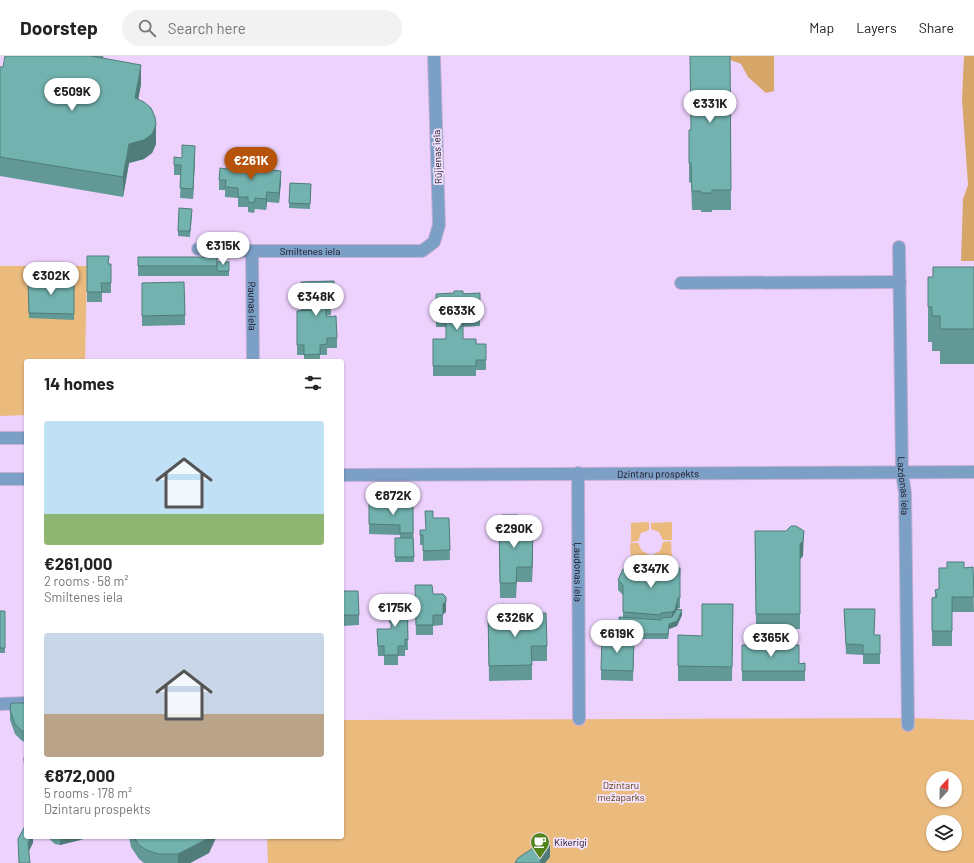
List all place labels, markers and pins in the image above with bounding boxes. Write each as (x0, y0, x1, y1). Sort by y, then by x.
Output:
pin: €509K (44, 78, 100, 112)
pin: €331K (682, 90, 738, 124)
pin: €261K (223, 147, 279, 181)
pin: €315K (195, 232, 251, 266)
pin: €302K (23, 262, 79, 296)
pin: €348K (288, 283, 344, 317)
pin: €633K (429, 297, 485, 331)
pin: €872K (365, 482, 421, 516)
pin: €290K (486, 515, 542, 549)
pin: €347K (623, 555, 679, 589)
pin: €175K (367, 594, 423, 628)
pin: €326K (487, 604, 543, 638)
pin: €619K (589, 620, 645, 654)
pin: €365K (743, 624, 799, 658)
cafe icon: Kikerigi (529, 831, 551, 859)
place label: Kikerigi (554, 836, 587, 848)

